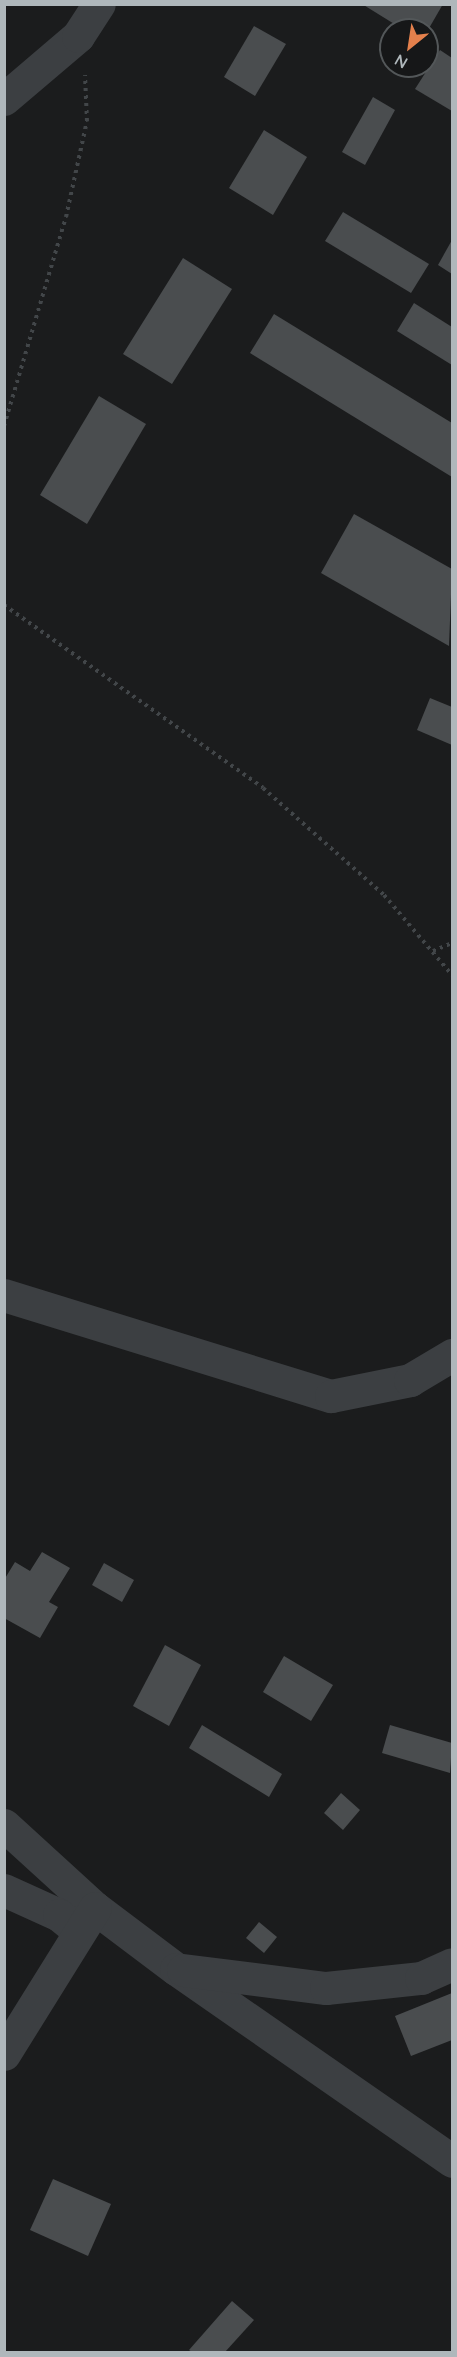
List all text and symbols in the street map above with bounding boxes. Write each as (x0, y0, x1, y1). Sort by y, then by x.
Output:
north arrow (379, 18, 439, 78)
text: N (391, 50, 411, 73)

